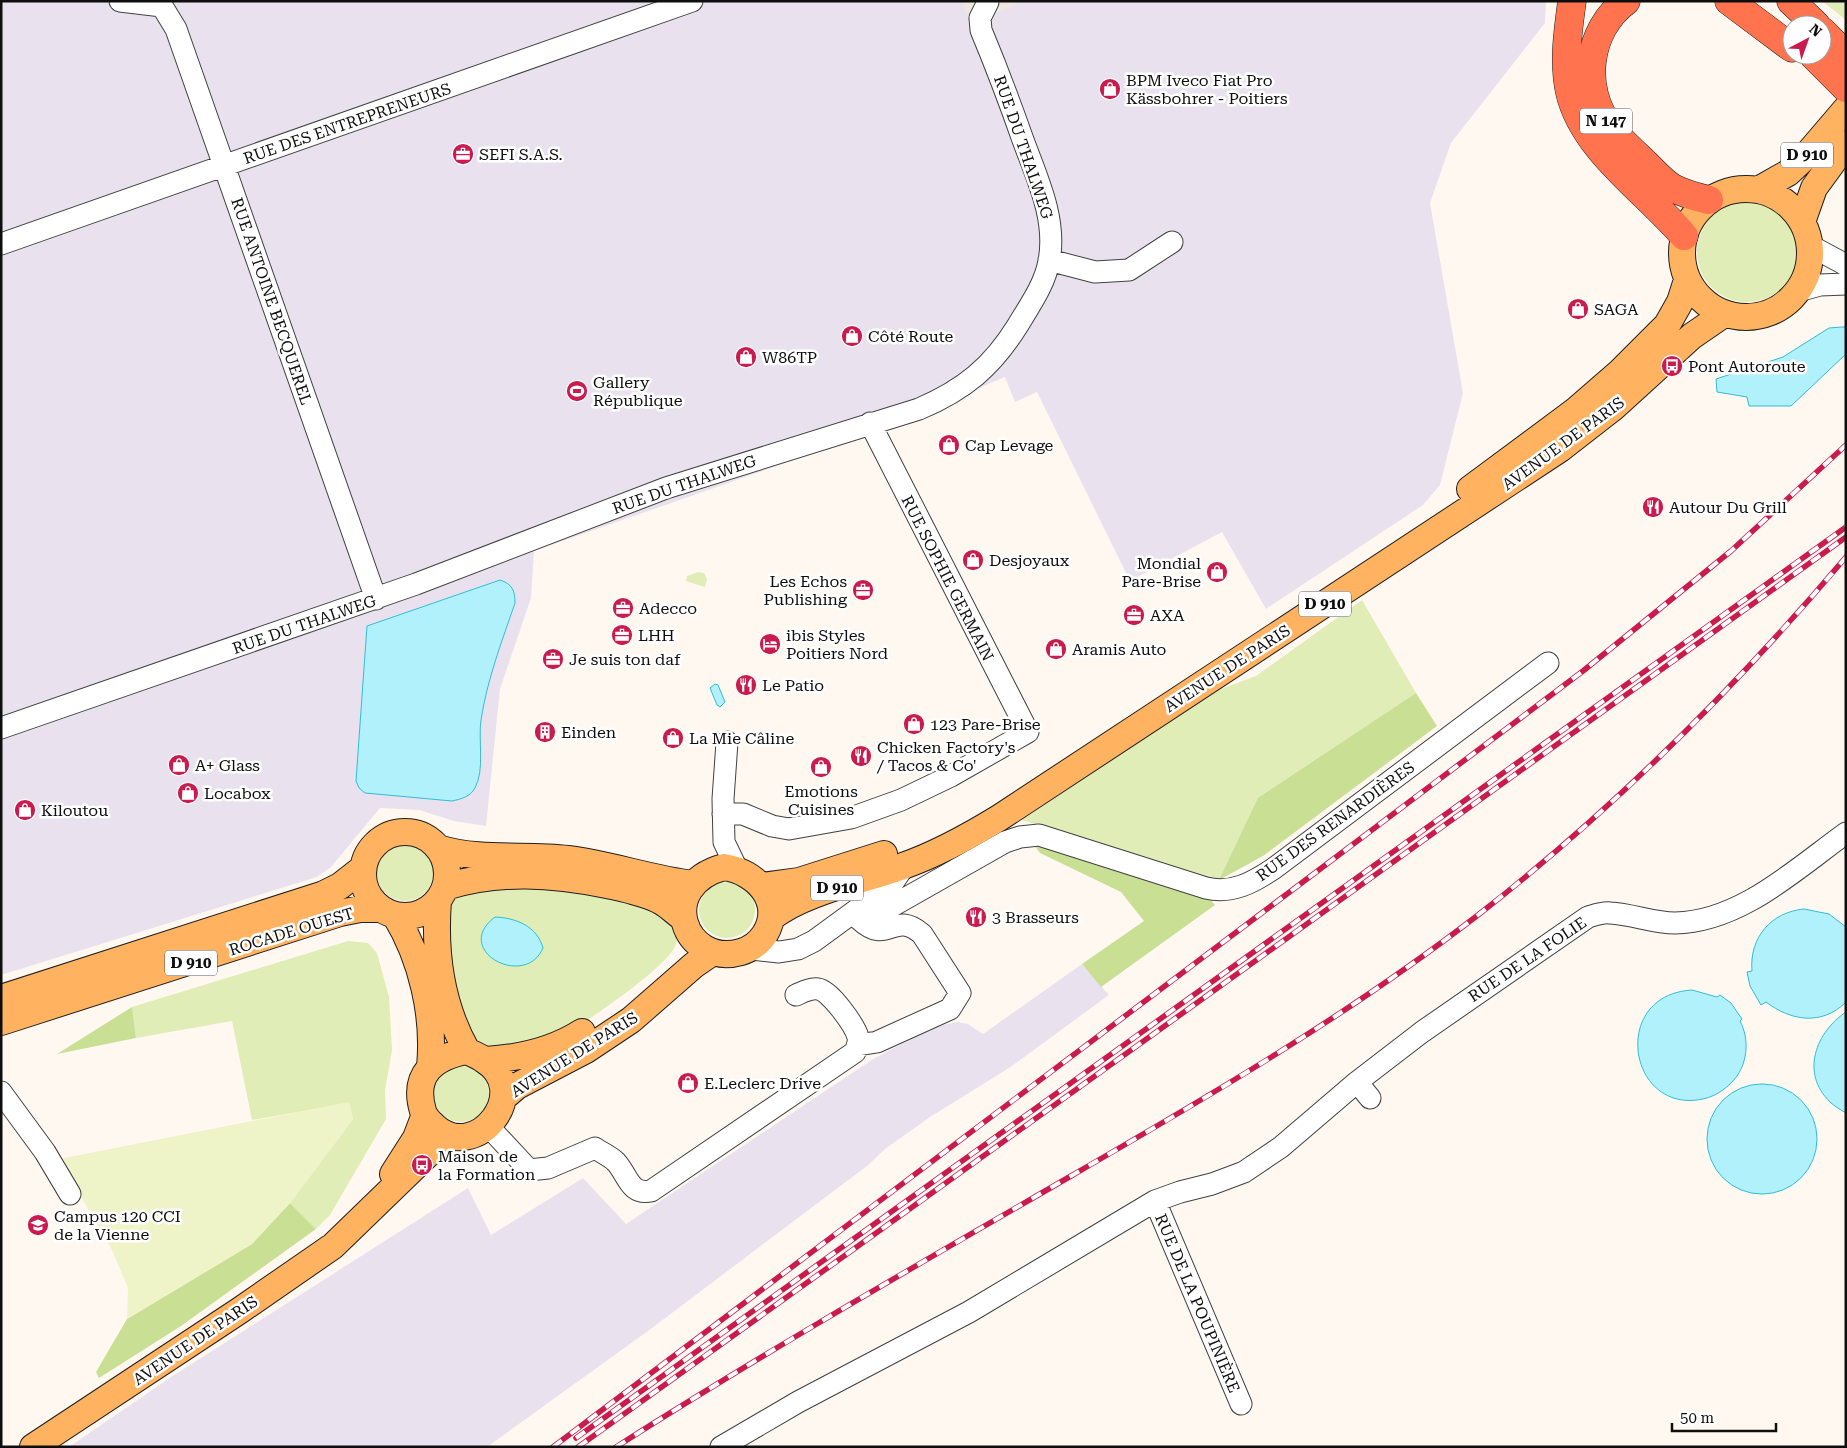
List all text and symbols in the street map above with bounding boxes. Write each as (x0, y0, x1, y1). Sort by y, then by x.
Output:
north arrow (1782, 15, 1832, 65)
text: N (1806, 21, 1825, 40)
place label: BPM Iveco Fiat Pro Kässbohrer - Poitiers (1126, 71, 1288, 108)
street label: RUE DU THALWEG (990, 73, 1057, 222)
shop icon: BPM Iveco Fiat Pro Kässbohrer - Poitiers (1098, 77, 1122, 101)
street label: RUE DES ENTREPRENEURS (241, 79, 454, 168)
road number: N 147 (1580, 108, 1632, 134)
office icon: SEFI S.A.S. (451, 142, 475, 166)
road number: D 910 (1781, 142, 1833, 168)
place label: SEFI S.A.S. (479, 145, 563, 164)
street label: RUE ANTOINE BECQUEREL (227, 195, 316, 407)
shop icon: SAGA (1566, 297, 1590, 321)
place label: SAGA (1594, 300, 1639, 319)
shop icon: Côté Route (840, 324, 864, 348)
place label: Côté Route (868, 327, 954, 346)
shop icon: W86TP (734, 345, 758, 369)
place label: W86TP (762, 348, 817, 367)
bus stop icon: Pont Autoroute (1660, 354, 1684, 378)
place label: Pont Autoroute (1688, 357, 1806, 376)
place label: Gallery République (593, 373, 683, 410)
sports icon: Gallery République (565, 379, 589, 403)
street label: AVENUE DE PARIS (1499, 393, 1628, 494)
shop icon: Cap Levage (937, 433, 961, 457)
place label: Cap Levage (965, 436, 1054, 455)
street label: RUE DU THALWEG (610, 451, 759, 518)
street label: RUE SOPHIE GERMAIN (897, 492, 998, 664)
restaurant icon: Autour Du Grill (1641, 495, 1665, 519)
place label: Autour Du Grill (1669, 498, 1787, 517)
shop icon: Desjoyaux (961, 548, 985, 572)
place label: Desjoyaux (989, 551, 1070, 570)
place label: Mondial Pare-Brise (1121, 554, 1201, 591)
shop icon: Mondial Pare-Brise (1205, 560, 1229, 584)
place label: Les Echos Publishing (764, 572, 848, 609)
office icon: Les Echos Publishing (851, 578, 875, 602)
street label: RUE DU THALWEG (230, 591, 379, 658)
road number: D 910 (1299, 592, 1351, 616)
office icon: Adecco (611, 596, 635, 620)
place label: Adecco (639, 599, 697, 618)
office icon: AXA (1122, 603, 1146, 627)
place label: AXA (1150, 606, 1185, 625)
street label: AVENUE DE PARIS (1161, 621, 1294, 716)
office icon: LHH (610, 623, 634, 647)
place label: LHH (638, 626, 675, 645)
place label: ibis Styles Poitiers Nord (786, 626, 888, 663)
hotel icon: ibis Styles Poitiers Nord (758, 632, 782, 656)
shop icon: Aramis Auto (1044, 637, 1068, 661)
place label: Aramis Auto (1072, 640, 1167, 659)
office icon: Je suis ton daf (541, 647, 565, 671)
place label: Je suis ton daf (569, 650, 681, 669)
restaurant icon: Le Patio (734, 673, 758, 697)
place label: Le Patio (762, 676, 824, 695)
shop icon: 123 Pare-Brise (902, 712, 926, 736)
place label: 123 Pare-Brise (930, 715, 1041, 734)
building icon: Einden (533, 720, 557, 744)
place label: Einden (561, 723, 616, 742)
shop icon: La Mie Câline (661, 726, 685, 750)
place label: La Mie Câline (689, 729, 794, 748)
place label: Chicken Factory's / Tacos & Co' (876, 738, 1016, 775)
restaurant icon: Chicken Factory's / Tacos & Co' (849, 744, 873, 768)
shop icon: A+ Glass (167, 753, 191, 777)
shop icon: Emotions Cuisines (809, 755, 833, 779)
place label: A+ Glass (195, 756, 260, 775)
street label: RUE DES RENARDIÈRES (1252, 758, 1418, 885)
shop icon: Locabox (176, 781, 200, 805)
place label: Emotions Cuisines (784, 782, 858, 819)
place label: Locabox (204, 784, 271, 803)
shop icon: Kiloutou (13, 798, 37, 822)
place label: Kiloutou (41, 801, 108, 820)
road number: D 910 (811, 876, 863, 900)
street label: ROCADE OUEST (227, 903, 356, 959)
restaurant icon: 3 Brasseurs (964, 905, 988, 929)
place label: 3 Brasseurs (992, 908, 1079, 927)
street label: RUE DE LA FOLIE (1465, 913, 1590, 1006)
road number: D 910 (165, 950, 217, 976)
street label: AVENUE DE PARIS (507, 1008, 641, 1101)
shop icon: E.Leclerc Drive (676, 1071, 700, 1095)
place label: E.Leclerc Drive (704, 1074, 821, 1093)
place label: Maison de la Formation (438, 1147, 535, 1184)
bus stop icon: Maison de la Formation (410, 1153, 434, 1177)
place label: Campus 120 CCI de la Vienne (54, 1207, 181, 1244)
street label: RUE DE LA POUPINIÈRE (1151, 1211, 1244, 1396)
school or university icon: Campus 120 CCI de la Vienne (26, 1213, 50, 1237)
street label: AVENUE DE PARIS (129, 1292, 261, 1389)
scale bar (1672, 1400, 1776, 1432)
text: 50 m (1680, 1409, 1715, 1427)

